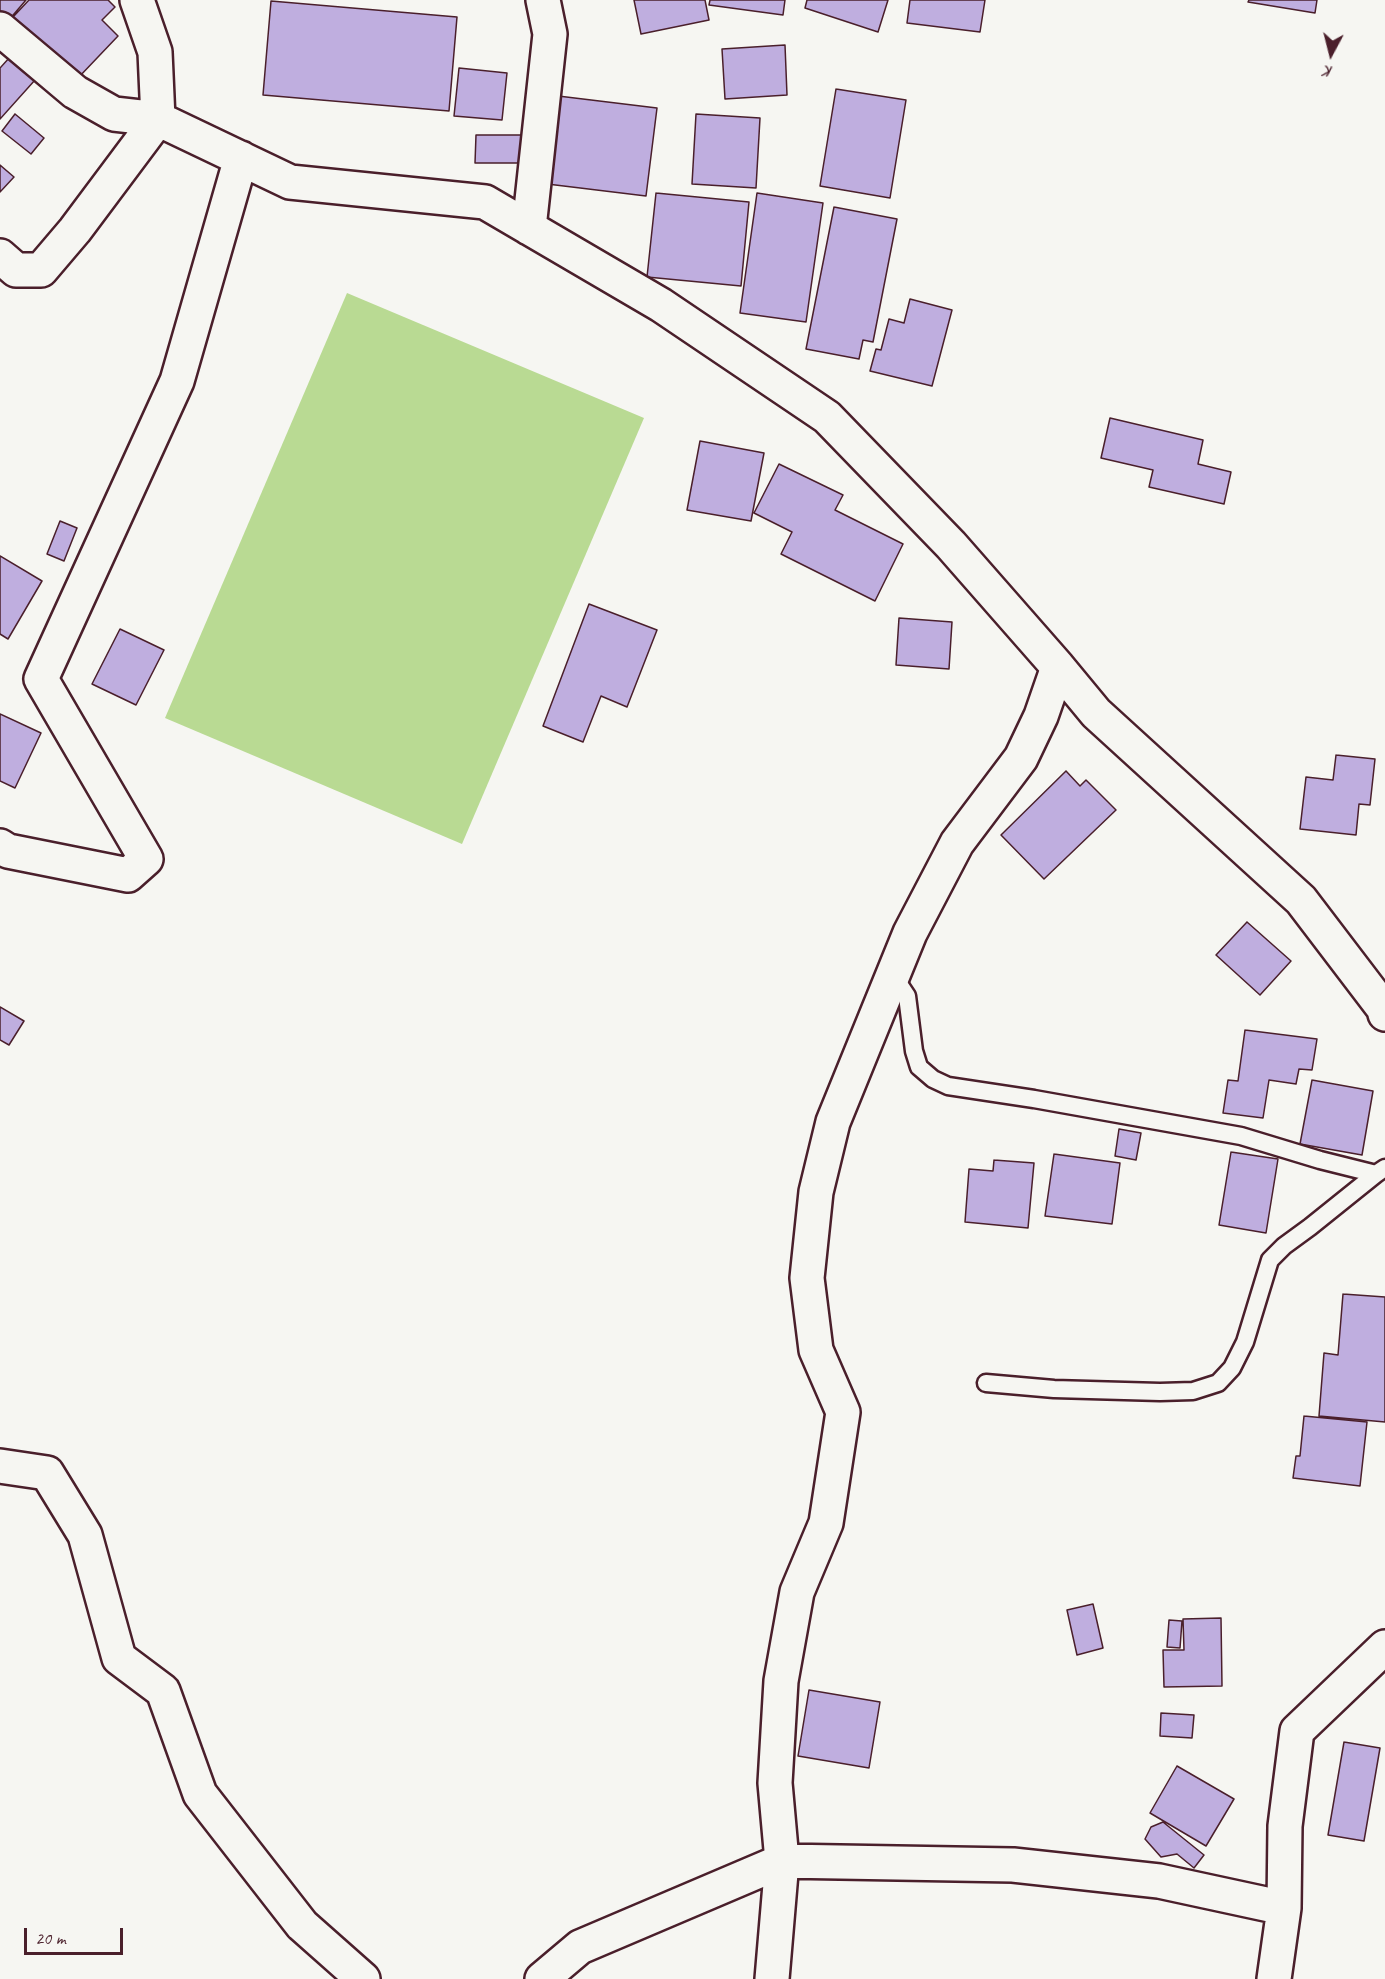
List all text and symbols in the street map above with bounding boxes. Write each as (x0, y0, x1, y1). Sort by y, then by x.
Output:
north arrow (1301, 24, 1361, 84)
text: K (1324, 61, 1334, 82)
scale bar (27, 1916, 126, 1954)
text: 20 m (35, 1927, 66, 1949)

